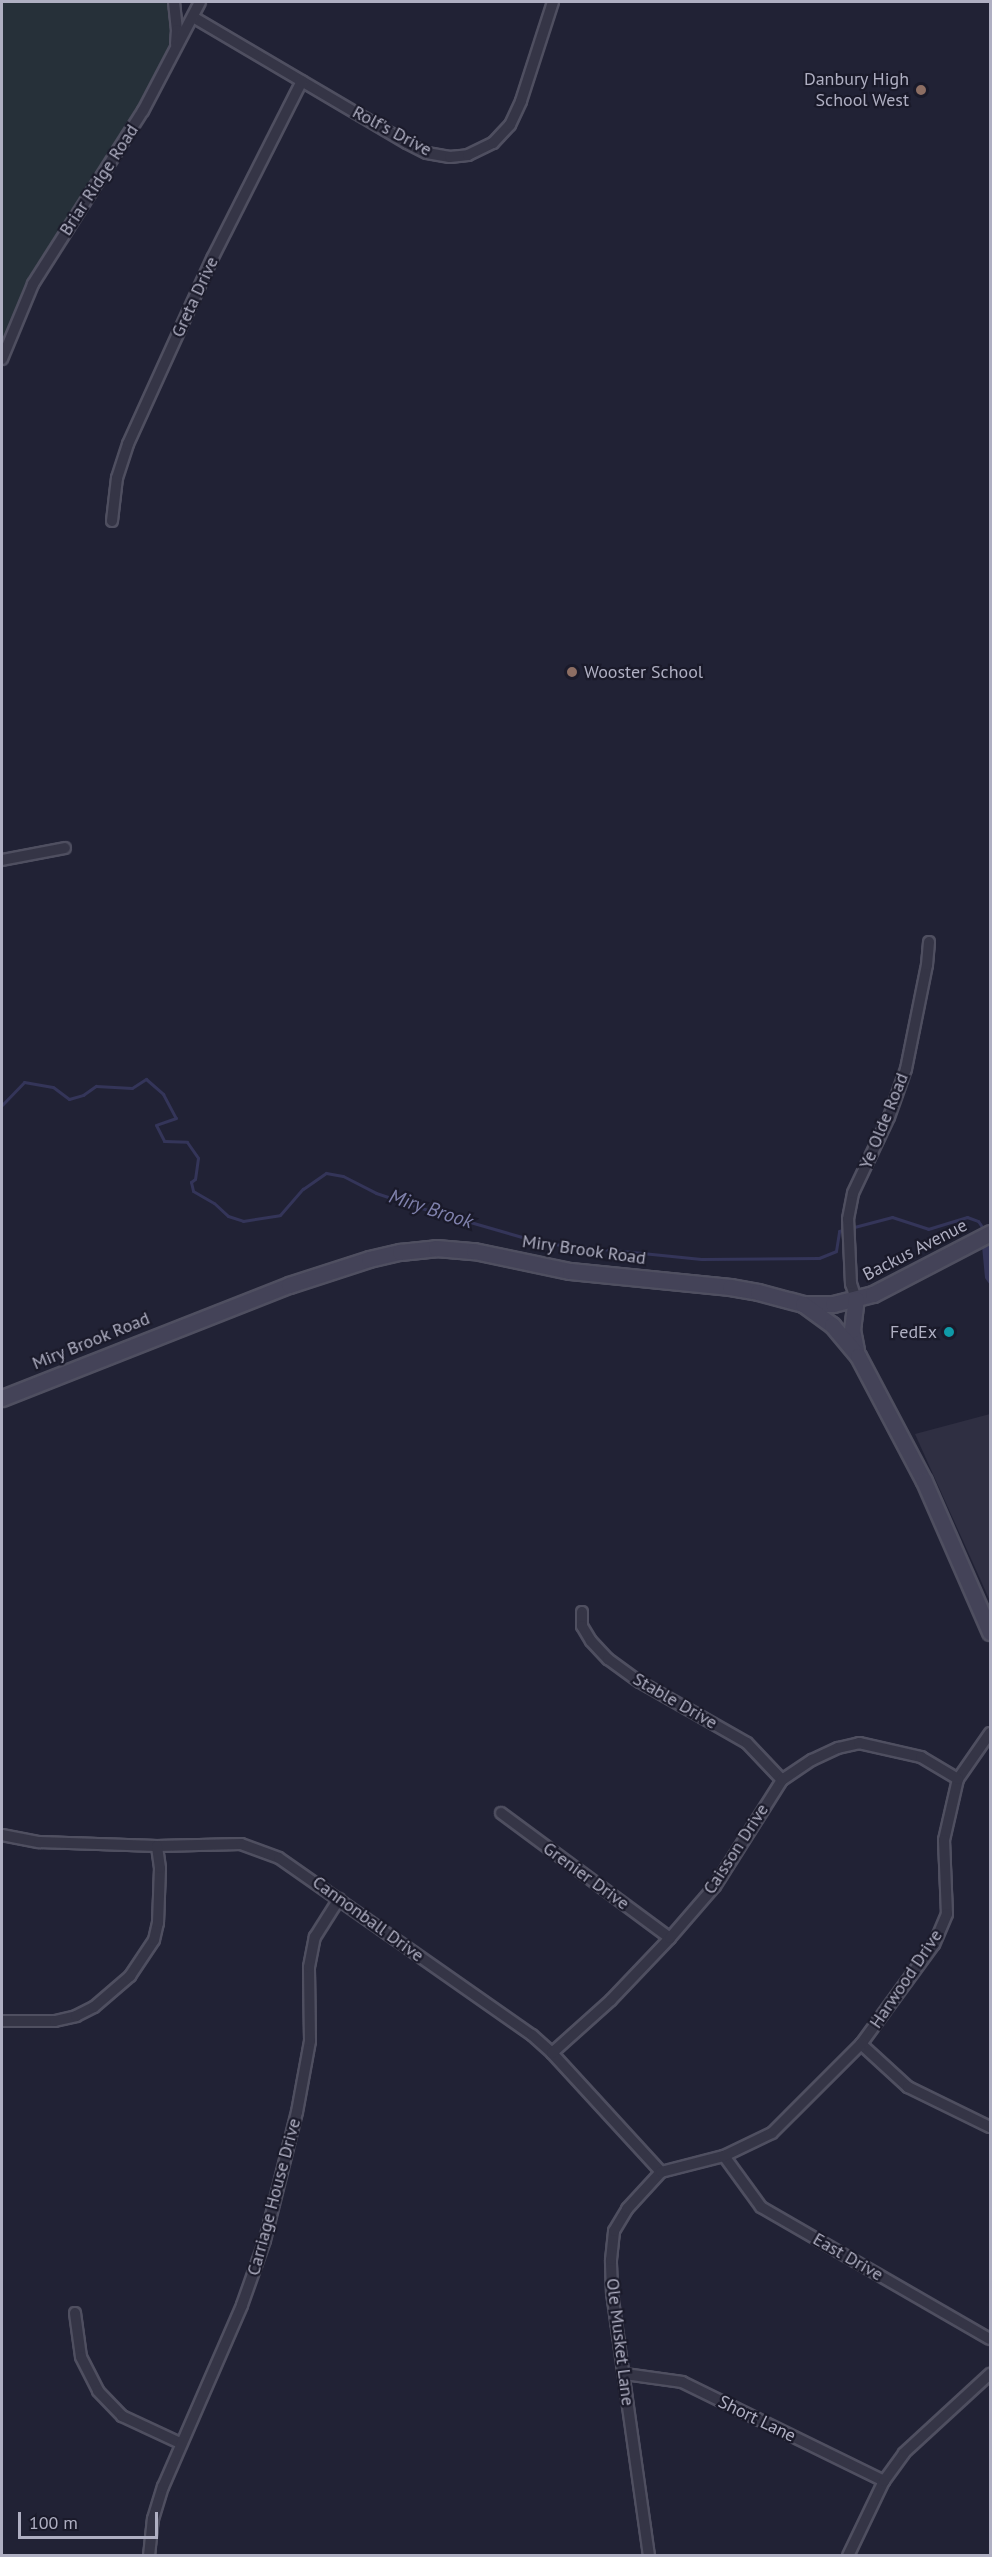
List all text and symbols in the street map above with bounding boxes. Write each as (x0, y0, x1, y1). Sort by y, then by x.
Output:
place label: Danbury High School West (803, 69, 909, 112)
marker: Danbury High School West (914, 83, 928, 97)
street label: Rolf's Drive (349, 101, 435, 161)
street label: Briar Ridge Road (55, 120, 143, 240)
street label: Greta Drive (167, 253, 223, 341)
place label: Wooster School (584, 661, 703, 683)
marker: Wooster School (565, 665, 579, 679)
street label: Ye Olde Road (855, 1070, 913, 1172)
water label: Miry Brook (386, 1184, 476, 1234)
street label: Backus Avenue (859, 1214, 971, 1286)
street label: Miry Brook Road (520, 1231, 648, 1269)
street label: Miry Brook Road (29, 1307, 153, 1375)
place label: FedEx (890, 1321, 937, 1343)
marker: FedEx (942, 1325, 956, 1339)
street label: Stable Drive (629, 1668, 721, 1734)
street label: Caisson Drive (699, 1800, 773, 1898)
street label: Grenier Drive (539, 1837, 633, 1915)
street label: Cannonball Drive (308, 1871, 428, 1967)
street label: Harwood Drive (865, 1926, 947, 2032)
street label: Carriage House Drive (243, 2116, 305, 2278)
street label: East Drive (809, 2228, 887, 2286)
street label: Ole Musket Lane (601, 2277, 639, 2407)
street label: Short Lane (715, 2391, 799, 2447)
scale bar (21, 2500, 160, 2538)
text: 100 m (29, 2511, 78, 2534)

